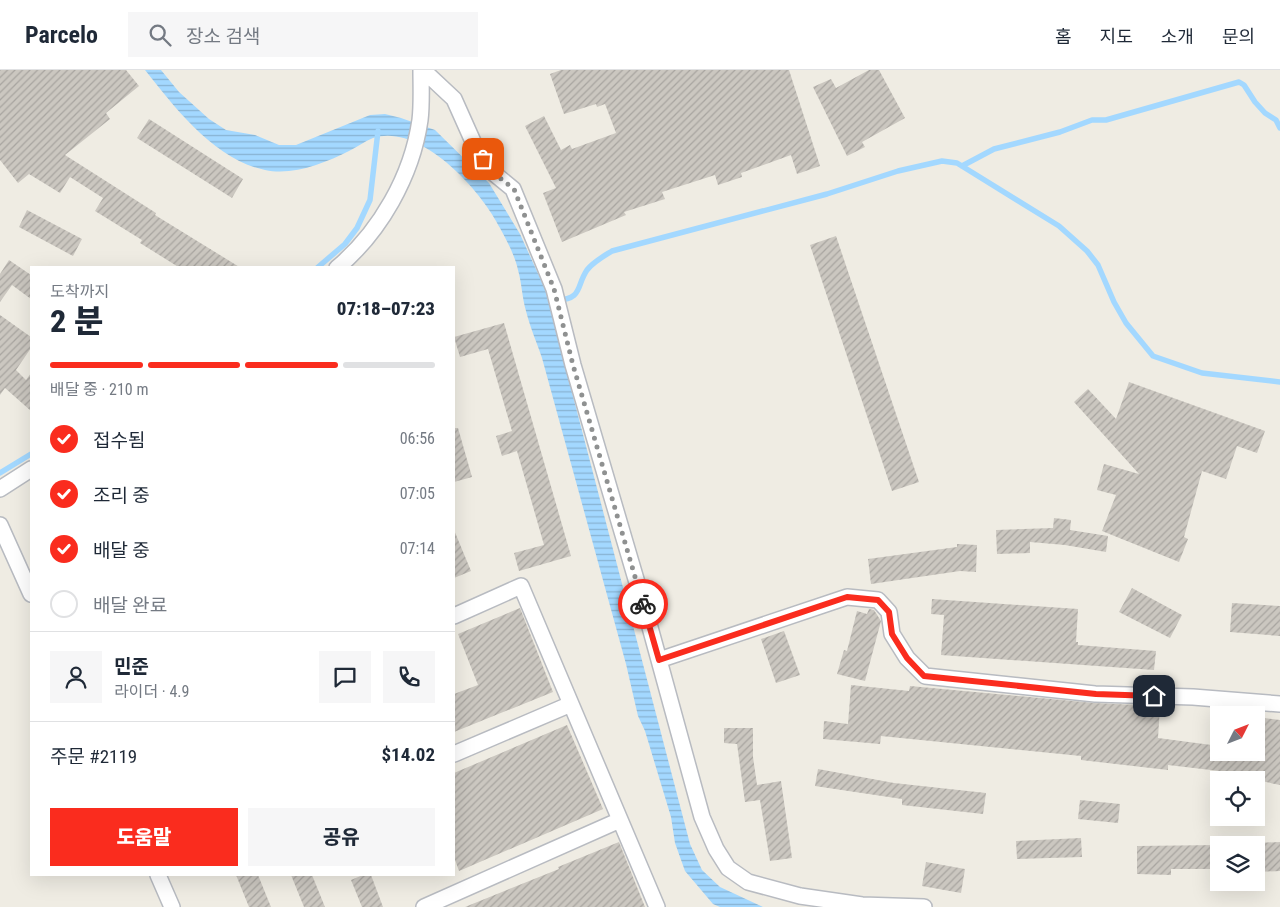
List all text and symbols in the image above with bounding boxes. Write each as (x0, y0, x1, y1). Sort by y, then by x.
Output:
search box (128, 12, 478, 57)
text: Parcelo (25, 21, 98, 49)
icon: search (146, 21, 174, 49)
text: 장소 검색 (186, 25, 260, 48)
text: 홈 (1055, 26, 1072, 47)
text: 지도 (1100, 26, 1133, 47)
text: 소개 (1161, 26, 1194, 47)
text: 문의 (1222, 26, 1255, 47)
pin (462, 138, 504, 180)
icon: bag (469, 145, 497, 173)
text: 도착까지 (50, 282, 109, 301)
text: 07:18–07:23 (337, 297, 435, 320)
text: 2 분 (50, 302, 103, 340)
text: 배달 중 · 210 m (50, 380, 149, 399)
icon: check (50, 425, 78, 453)
text: 접수됨 (93, 429, 145, 452)
text: 06:56 (400, 429, 435, 448)
icon: check (50, 480, 78, 508)
text: 조리 중 (93, 484, 150, 507)
text: 07:05 (400, 484, 435, 503)
icon: check (50, 535, 78, 563)
text: 배달 중 (93, 539, 150, 562)
text: 07:14 (400, 539, 435, 558)
courier (618, 579, 668, 629)
icon: bike (629, 590, 657, 618)
text: 배달 완료 (93, 594, 167, 617)
button: person (50, 651, 102, 703)
button: chat (319, 651, 371, 703)
button: phone (383, 651, 435, 703)
text: 민준 (114, 655, 149, 678)
pin (1133, 675, 1175, 717)
text: 라이더 · 4.9 (114, 682, 189, 701)
icon: home (1140, 682, 1168, 710)
north arrow (1210, 706, 1265, 761)
map controls (1210, 706, 1265, 891)
text: $14.02 (381, 743, 435, 766)
text: 주문 #2119 (50, 745, 137, 768)
button: locate (1210, 771, 1265, 826)
button: 도움말 (50, 808, 238, 866)
button: 공유 (248, 808, 435, 866)
button: layers (1210, 836, 1265, 891)

